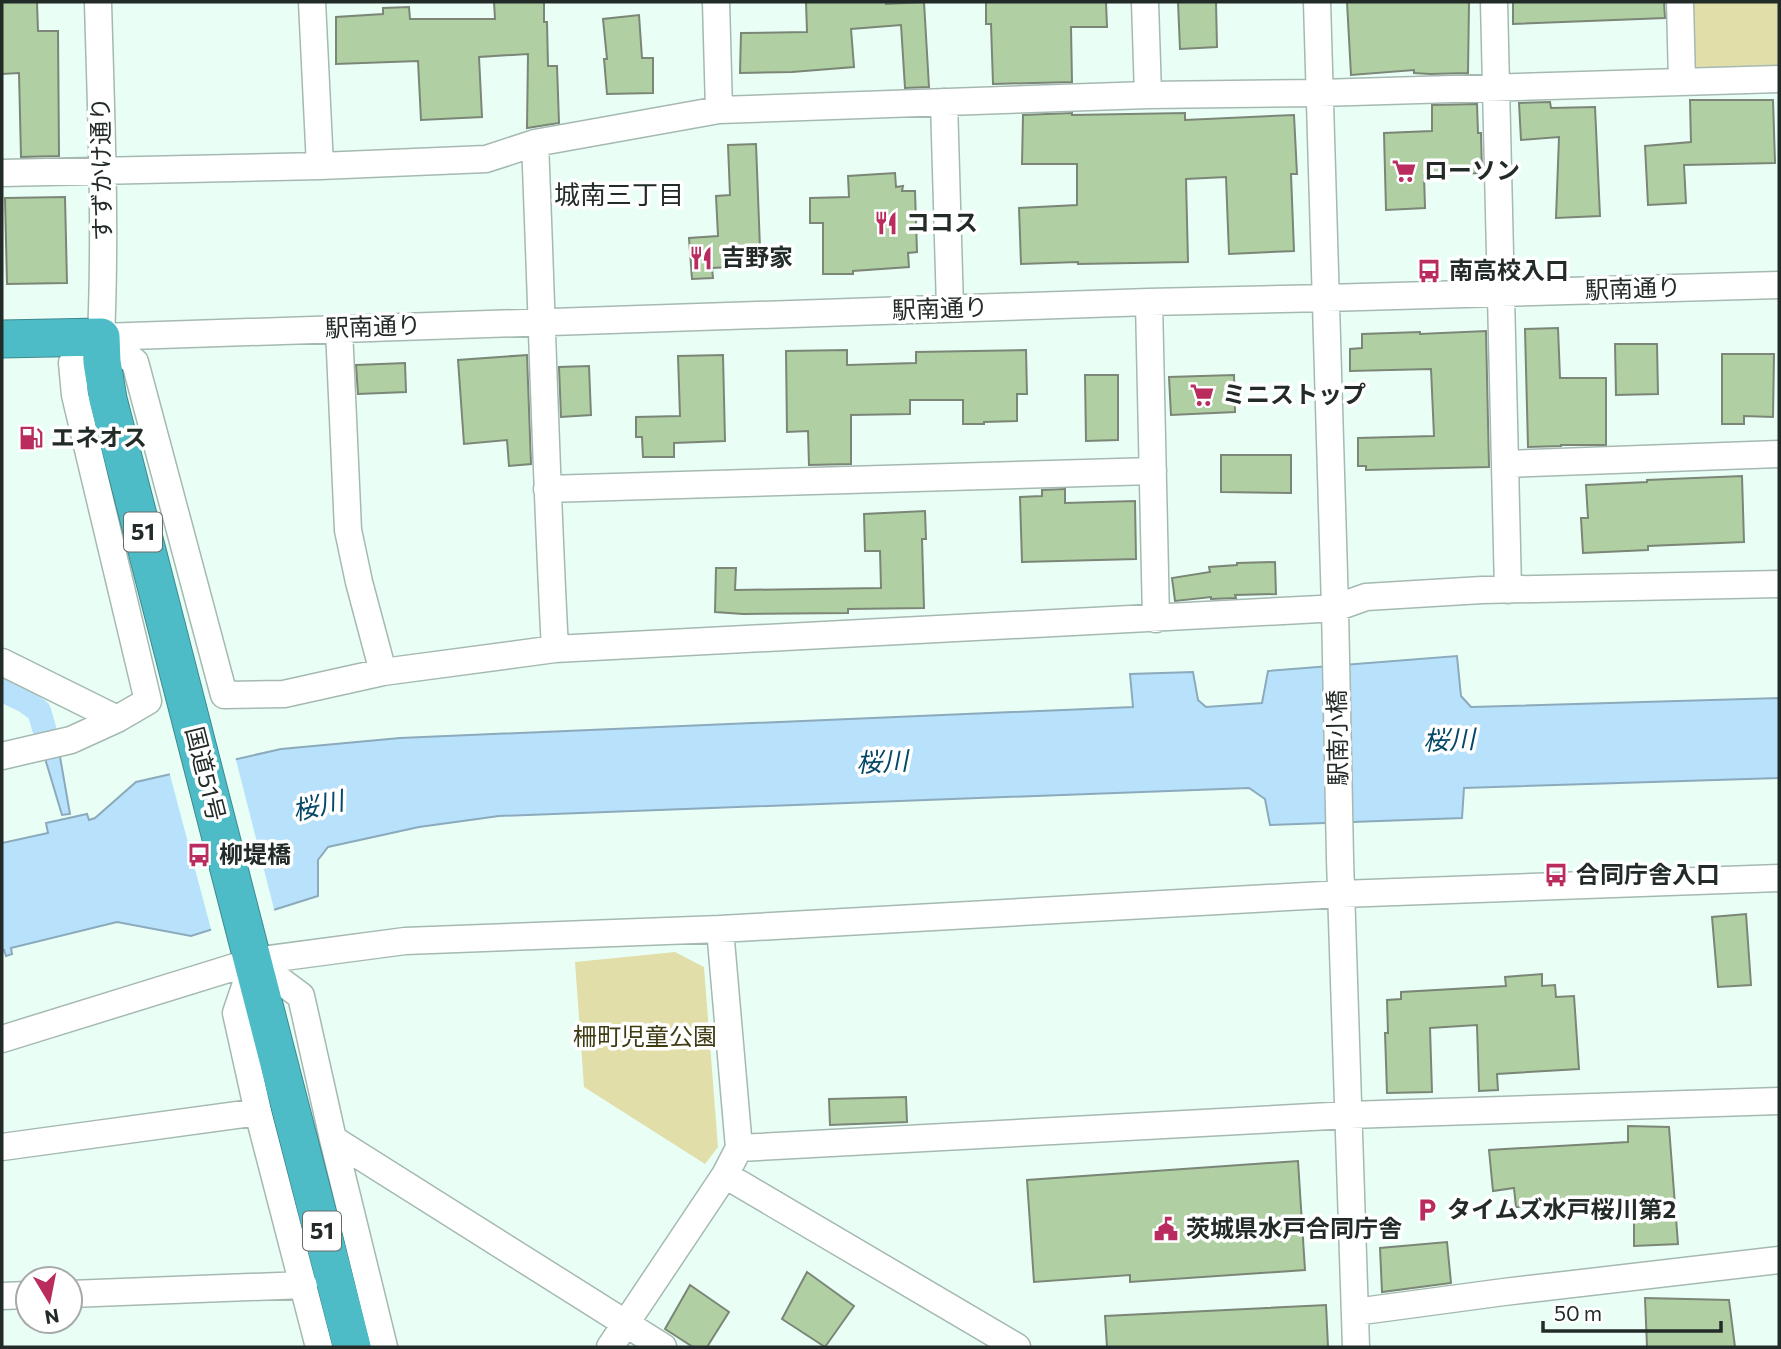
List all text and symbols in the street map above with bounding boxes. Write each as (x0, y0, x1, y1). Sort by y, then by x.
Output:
street label: すずかけ通り (85, 97, 116, 241)
place label: ローソン (1424, 155, 1520, 184)
supermarket icon: ローソン (1390, 157, 1418, 185)
district label: 城南三丁目 (554, 178, 684, 209)
place label: ココス (906, 207, 978, 236)
restaurant icon: ココス (872, 209, 900, 237)
place label: 吉野家 (721, 242, 793, 271)
restaurant icon: 吉野家 (687, 244, 715, 272)
place label: 南高校入口 (1449, 255, 1569, 284)
bus stop icon: 南高校入口 (1415, 257, 1443, 285)
street label: 駅南通り (1584, 271, 1681, 304)
street label: 駅南通り (891, 291, 988, 324)
street label: 駅南通り (324, 309, 421, 342)
place label: ミニストップ (1222, 379, 1366, 408)
supermarket icon: ミニストップ (1188, 381, 1216, 409)
place label: エネオス (51, 422, 147, 451)
fuel station icon: エネオス (17, 424, 45, 452)
road number: 51 (124, 512, 162, 552)
street label: 駅南小橋 (1321, 690, 1352, 786)
water label: 桜川 (1422, 722, 1478, 755)
street label: 国道51号 (181, 724, 232, 824)
water label: 桜川 (855, 744, 912, 777)
water label: 桜川 (289, 783, 349, 825)
place label: 柳堤橋 (219, 839, 291, 868)
bus stop icon: 柳堤橋 (185, 841, 213, 869)
place label: 合同庁舎入口 (1576, 859, 1720, 888)
bus stop icon: 合同庁舎入口 (1542, 861, 1570, 889)
park label: 柵町児童公園 (573, 1021, 717, 1050)
place label: タイムズ水戸桜川第2 (1447, 1194, 1676, 1223)
parking icon: タイムズ水戸桜川第2 (1413, 1196, 1441, 1224)
road number: 51 (303, 1212, 341, 1250)
place label: 茨城県水戸合同庁舎 (1186, 1213, 1402, 1242)
public building icon: 茨城県水戸合同庁舎 (1152, 1215, 1180, 1243)
north arrow (14, 1265, 84, 1335)
scale bar (1543, 1290, 1722, 1334)
text: 50 m (1554, 1300, 1602, 1325)
text: N (43, 1305, 61, 1330)

